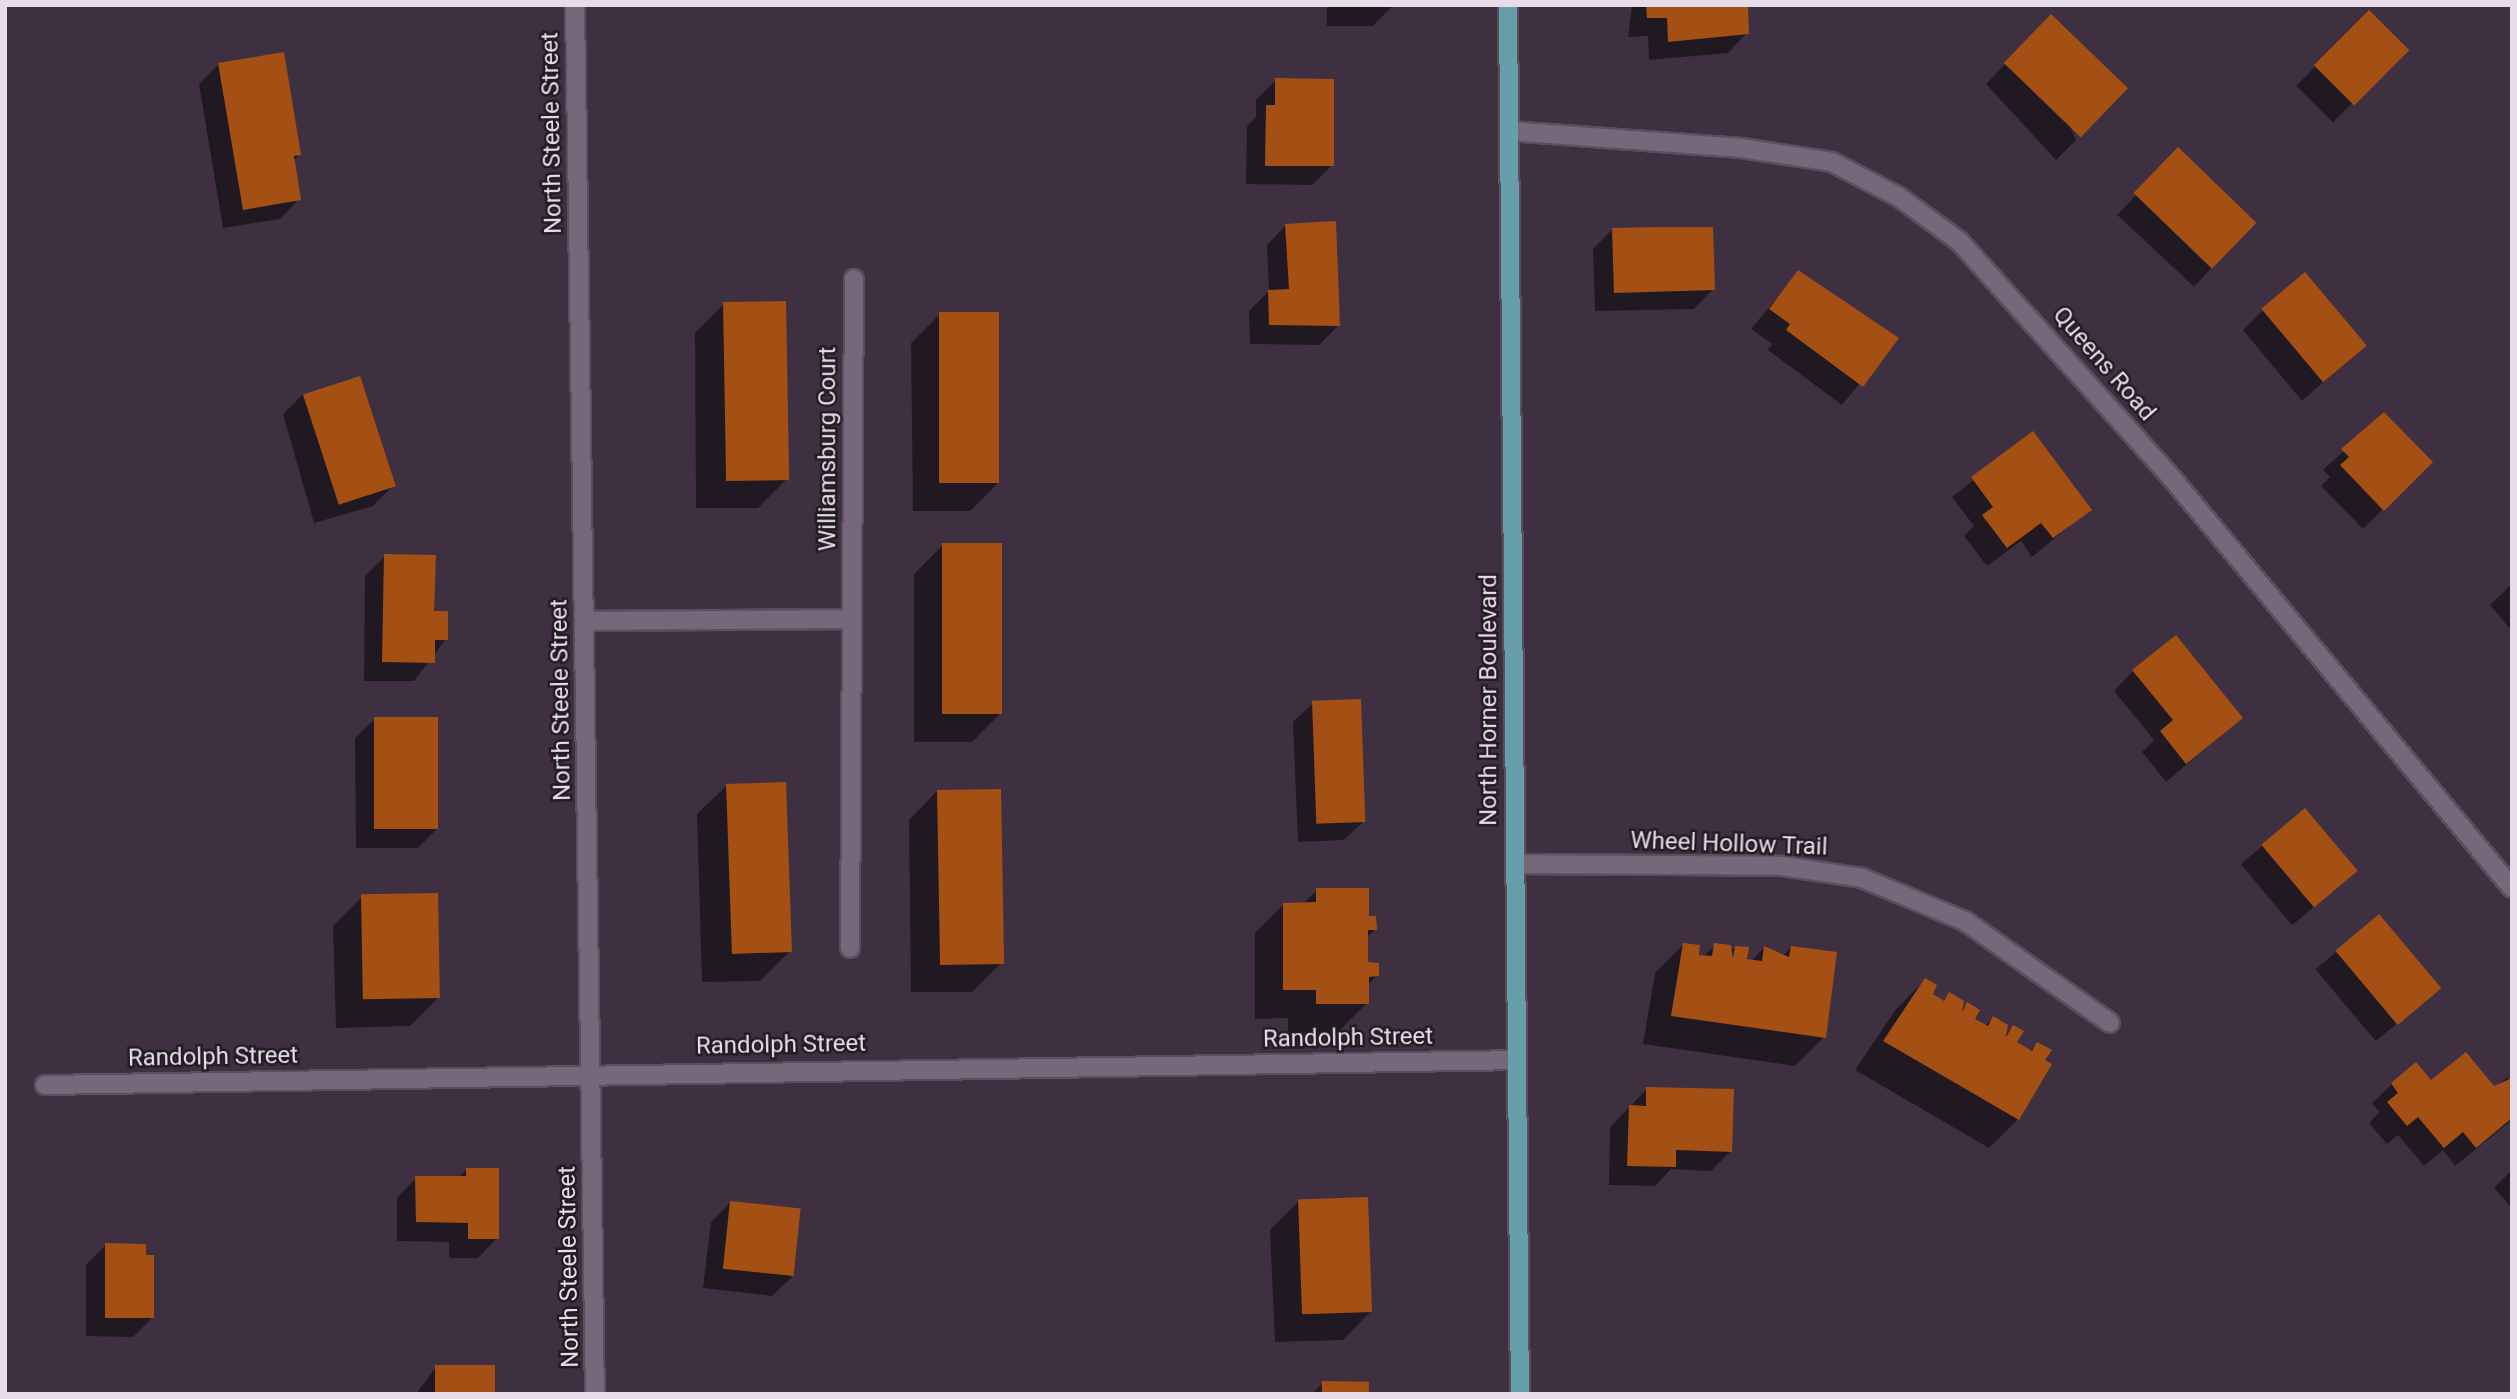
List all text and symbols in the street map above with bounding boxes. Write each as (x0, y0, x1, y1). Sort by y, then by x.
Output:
street label: North Steele Street (536, 32, 568, 234)
street label: Queens Road (2047, 301, 2161, 427)
street label: Williamsburg Court (814, 347, 842, 551)
street label: North Horner Boulevard (1475, 574, 1503, 826)
street label: North Steele Street (545, 599, 577, 801)
street label: Wheel Hollow Trail (1630, 826, 1828, 862)
street label: Randolph Street (1263, 1022, 1433, 1054)
street label: Randolph Street (696, 1029, 866, 1061)
street label: Randolph Street (128, 1041, 298, 1073)
street label: North Steele Street (553, 1166, 585, 1368)

